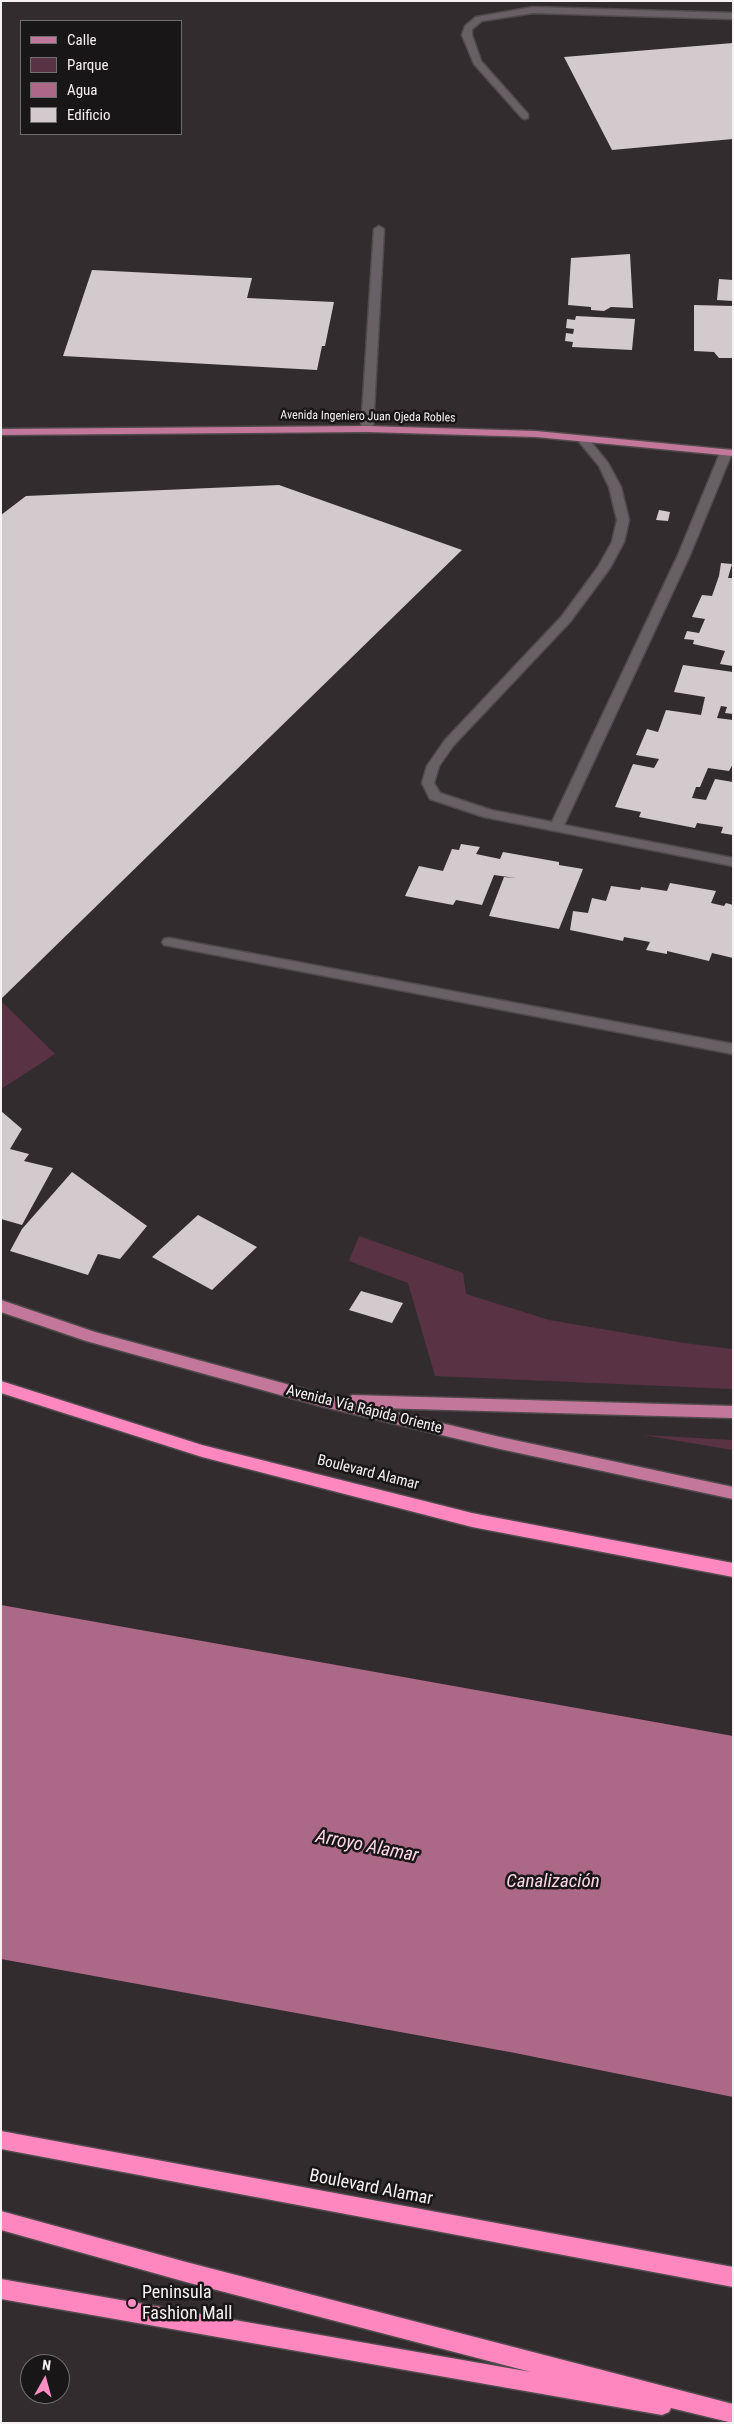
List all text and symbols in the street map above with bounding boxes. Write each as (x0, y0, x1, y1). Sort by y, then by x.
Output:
legend (20, 20, 182, 135)
text: Calle (67, 31, 97, 49)
text: Parque (67, 56, 109, 74)
text: Agua (67, 81, 97, 99)
text: Edificio (67, 106, 110, 124)
street label: Avenida Ingeniero Juan Ojeda Robles (280, 408, 456, 426)
street label: Avenida Vía Rápida Oriente (284, 1382, 444, 1438)
street label: Boulevard Alamar (315, 1452, 421, 1494)
water label: Arroyo Alamar (314, 1826, 420, 1868)
water label: Canalización (506, 1871, 600, 1893)
street label: Boulevard Alamar (307, 2165, 435, 2211)
place label: Peninsula Fashion Mall (142, 2282, 232, 2324)
marker: Peninsula Fashion Mall (126, 2297, 138, 2309)
north arrow (20, 2354, 70, 2404)
text: N (41, 2357, 52, 2374)

